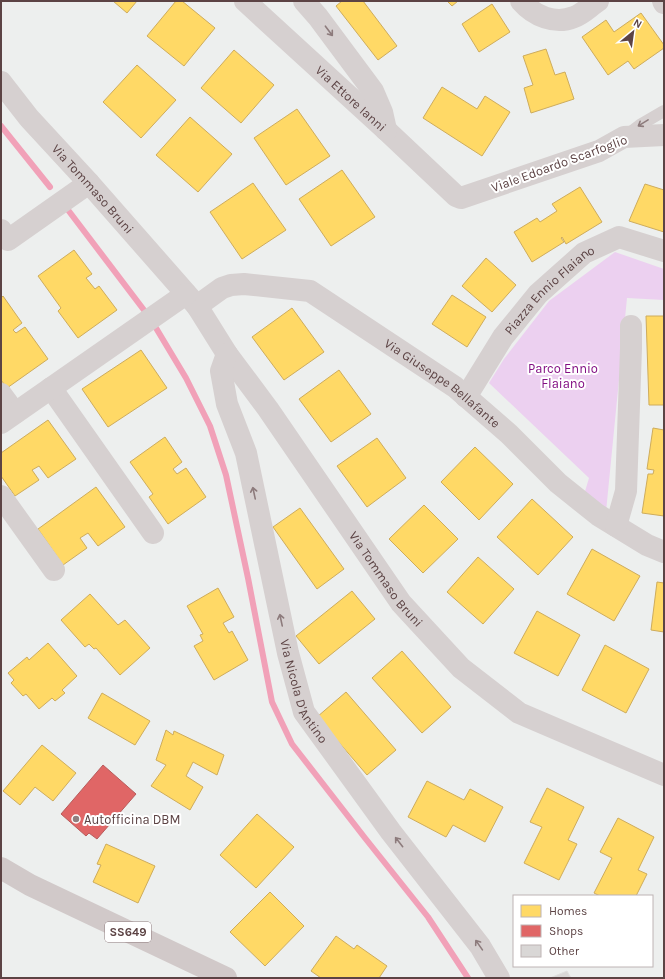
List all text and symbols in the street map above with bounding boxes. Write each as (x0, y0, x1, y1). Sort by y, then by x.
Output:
north arrow (613, 12, 653, 52)
text: N (631, 16, 644, 31)
one-way arrow (325, 25, 333, 36)
street label: Via Ettore Ianni (312, 62, 389, 135)
one-way arrow (638, 119, 649, 127)
street label: Viale Edoardo Scarfoglio (489, 132, 629, 195)
street label: Via Tommaso Bruni (49, 141, 137, 237)
street label: Piazza Ennio Flaiano (501, 242, 597, 338)
street label: Via Giuseppe Bellafante (382, 335, 503, 431)
park label: Parco Ennio Flaiano (528, 361, 598, 391)
one-way arrow (250, 487, 258, 500)
street label: Via Tommaso Bruni (346, 528, 426, 630)
one-way arrow (276, 614, 284, 627)
street label: Via Nicola D'Antino (277, 638, 331, 746)
place label: Autofficina DBM (84, 812, 180, 827)
marker: Autofficina DBM (71, 814, 81, 824)
one-way arrow (395, 837, 403, 848)
legend (513, 895, 653, 967)
text: Homes (549, 904, 587, 918)
road number: SS649 (105, 922, 151, 942)
text: Shops (549, 924, 583, 938)
one-way arrow (475, 940, 483, 951)
text: Other (549, 944, 580, 958)

